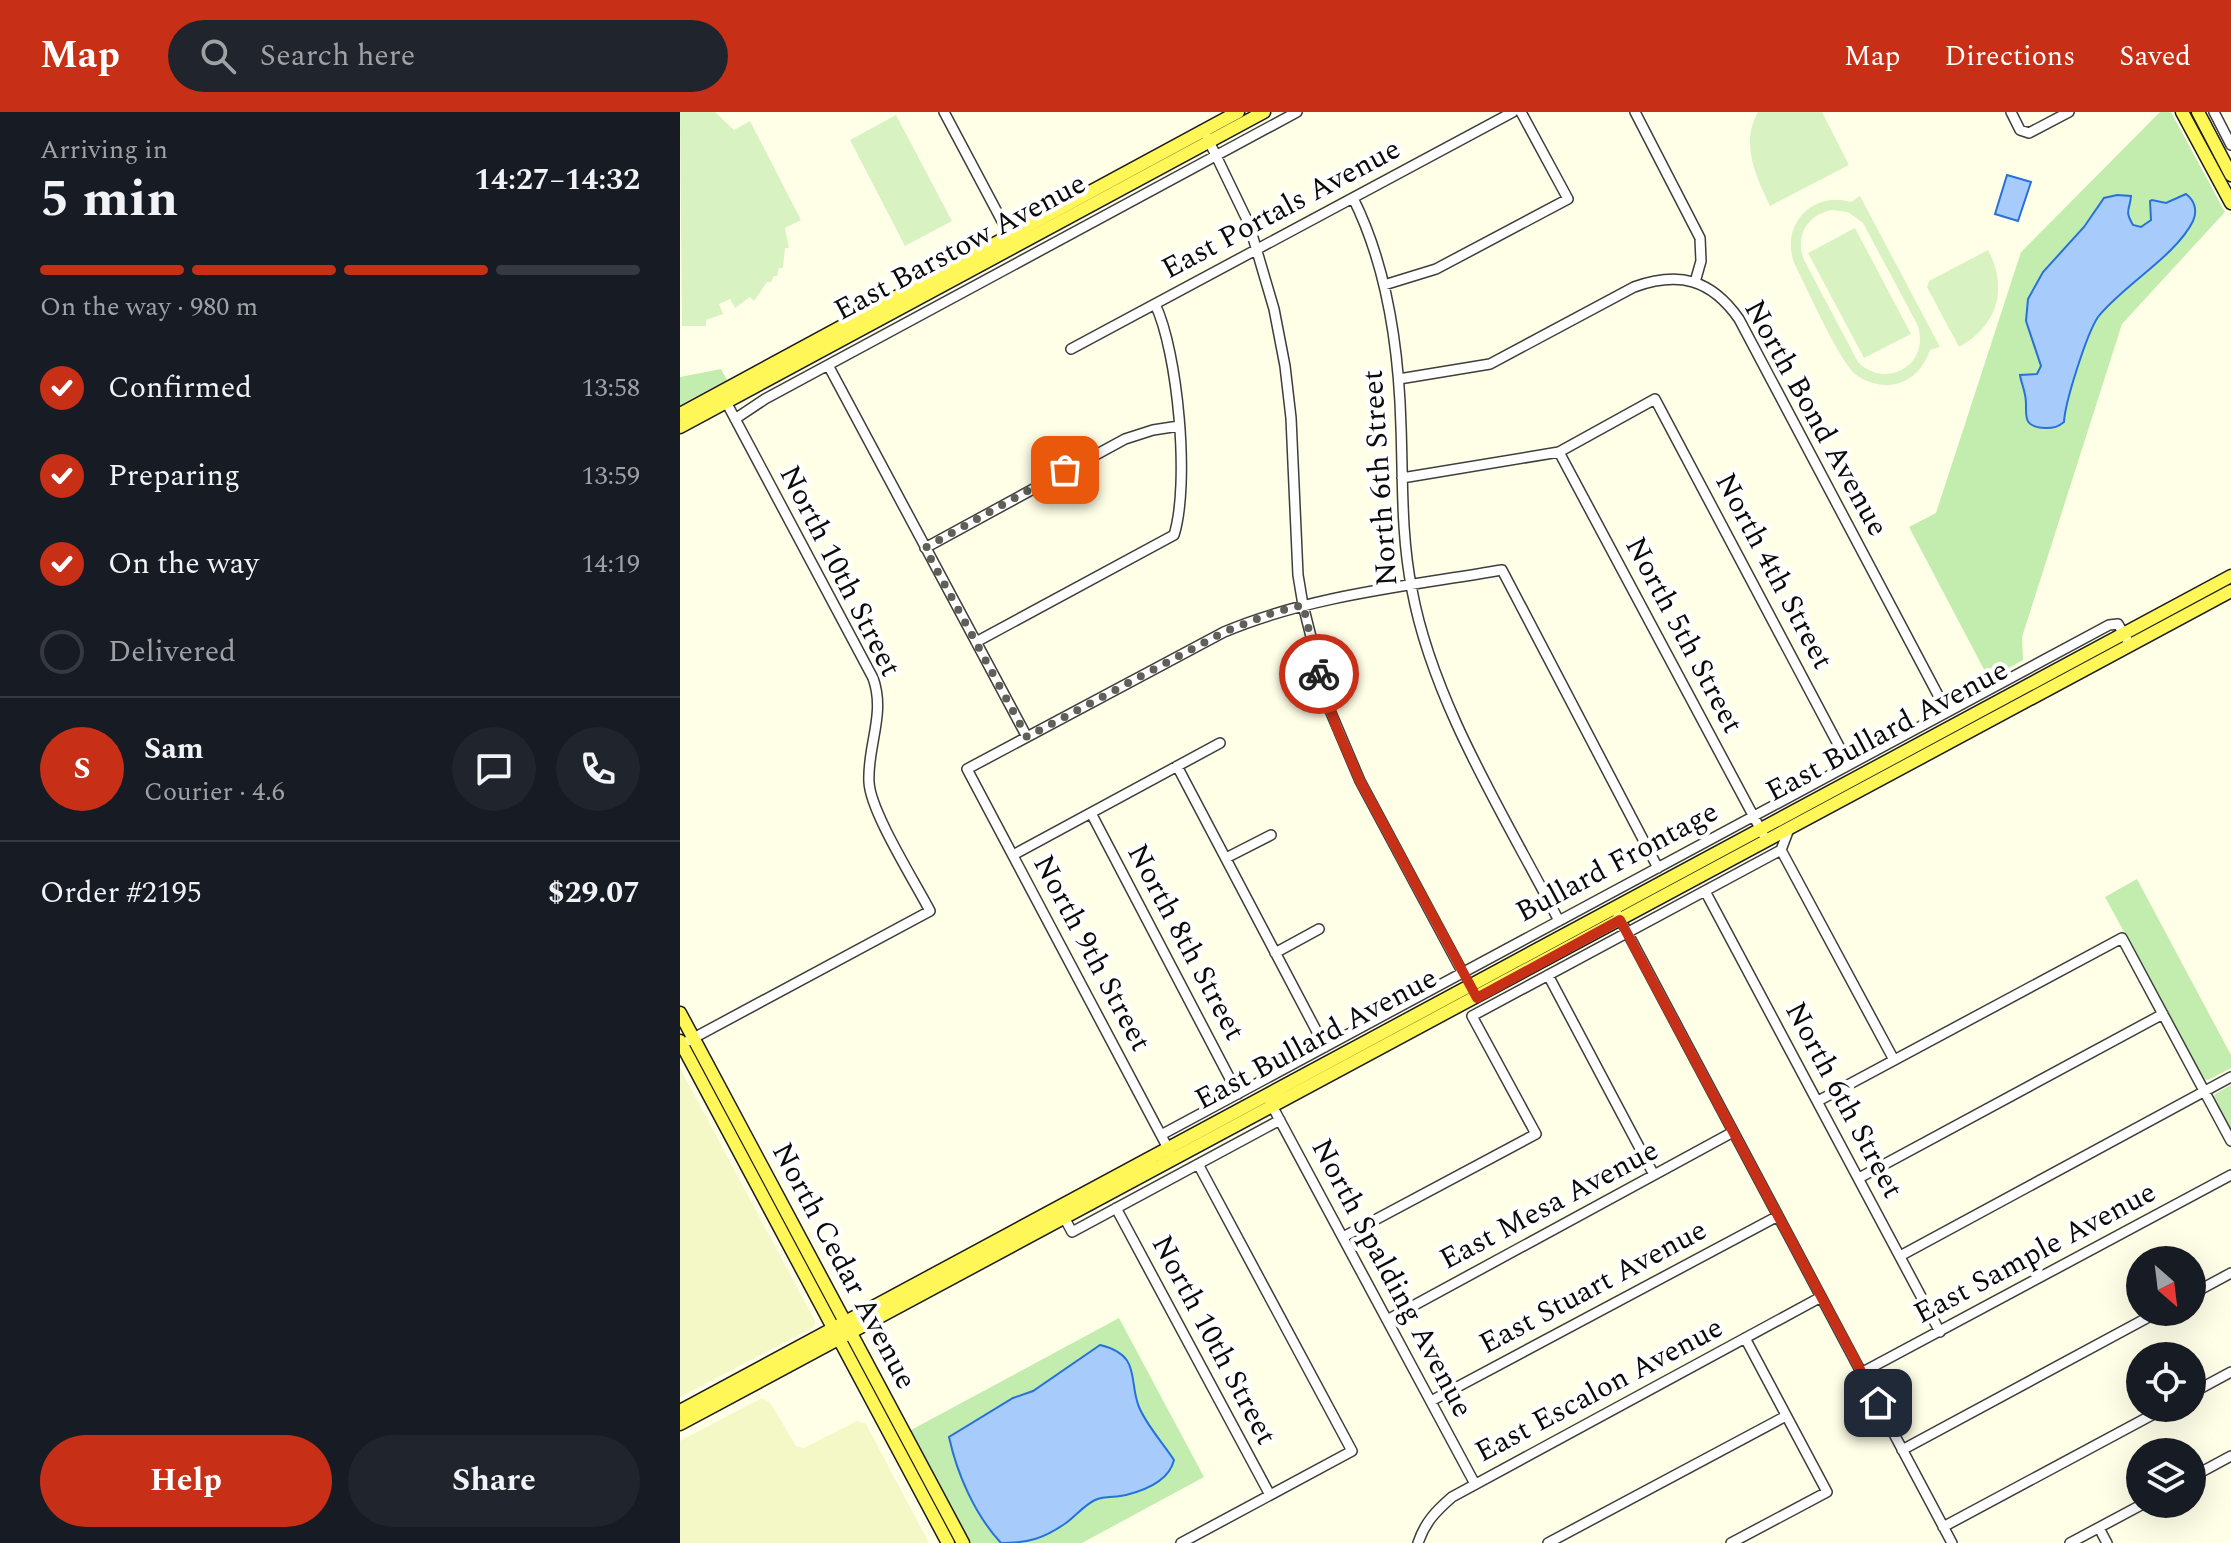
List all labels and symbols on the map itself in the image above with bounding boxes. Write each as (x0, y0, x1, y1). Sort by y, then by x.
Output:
street label: East Portals Avenue (1153, 126, 1409, 292)
street label: East Barstow Avenue (826, 161, 1094, 333)
street label: North Bond Avenue (1732, 291, 1900, 545)
street label: North 6th Street (1349, 368, 1411, 588)
pin (1031, 436, 1099, 504)
street label: North 10th Street (767, 457, 913, 685)
street label: North 4th Street (1703, 464, 1845, 678)
street label: North 5th Street (1613, 528, 1755, 742)
courier (1279, 634, 1359, 714)
street label: East Bullard Avenue (1757, 648, 2017, 814)
street label: Bullard Frontage (1507, 789, 1727, 935)
street label: North 8th Street (1115, 835, 1257, 1049)
street label: North 9th Street (1021, 846, 1163, 1060)
street label: East Bullard Avenue (1186, 956, 1446, 1122)
street label: North 6th Street (1773, 993, 1915, 1207)
street label: East Mesa Avenue (1431, 1128, 1667, 1282)
street label: North Spalding Avenue (1299, 1130, 1485, 1426)
street label: North Cedar Avenue (759, 1134, 929, 1398)
street label: East Sample Avenue (1905, 1170, 2165, 1336)
street label: East Stuart Avenue (1471, 1207, 1715, 1367)
street label: North 10th Street (1139, 1227, 1289, 1453)
north arrow (2126, 1246, 2206, 1326)
street label: East Escalon Avenue (1467, 1305, 1731, 1475)
pin (1844, 1369, 1912, 1437)

